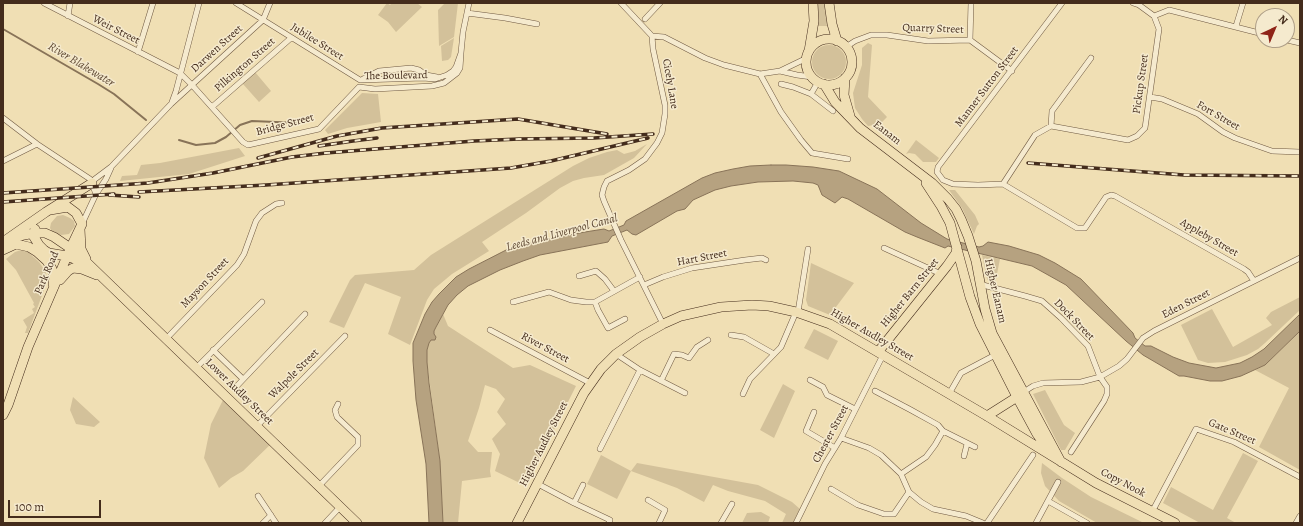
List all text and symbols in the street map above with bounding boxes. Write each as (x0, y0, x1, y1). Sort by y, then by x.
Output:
north arrow (1255, 8, 1295, 48)
text: N (1275, 12, 1291, 28)
street label: Weir Street (90, 13, 142, 47)
street label: Jubilee Street (288, 21, 346, 63)
street label: Quarry Street (902, 21, 964, 37)
street label: Darwen Street (188, 22, 246, 76)
street label: Pilkington Street (212, 35, 278, 95)
water label: River Blakewater (45, 40, 117, 90)
street label: Manner Sutton Street (952, 44, 1022, 130)
street label: Pickup Street (1130, 53, 1152, 115)
street label: Cicely Lane (659, 58, 681, 110)
street label: The Boulevard (364, 69, 428, 83)
street label: Fort Street (1194, 98, 1242, 134)
street label: Bridge Street (255, 111, 315, 139)
street label: Eanam (870, 118, 904, 148)
water label: Leeds and Liverpool Canal (505, 211, 619, 255)
street label: Appleby Street (1178, 216, 1240, 260)
street label: Hart Street (676, 247, 728, 269)
street label: Park Road (32, 249, 62, 297)
street label: Mayson Street (178, 255, 232, 311)
street label: Higher Barn Street (878, 256, 942, 330)
street label: Higher Eanam (981, 258, 1009, 324)
street label: Eden Street (1160, 286, 1212, 322)
street label: Dock Street (1051, 297, 1097, 343)
street label: Higher Audley Street (828, 306, 916, 364)
street label: River Street (519, 330, 571, 366)
street label: Walpole Street (266, 346, 322, 402)
street label: Lower Audley Street (202, 356, 276, 428)
street label: Higher Audley Street (517, 399, 571, 489)
street label: Chester Street (810, 403, 852, 465)
street label: Gate Street (1206, 416, 1258, 448)
street label: Copy Nook (1098, 466, 1148, 500)
scale bar (10, 492, 103, 518)
text: 100 m (15, 499, 44, 515)

